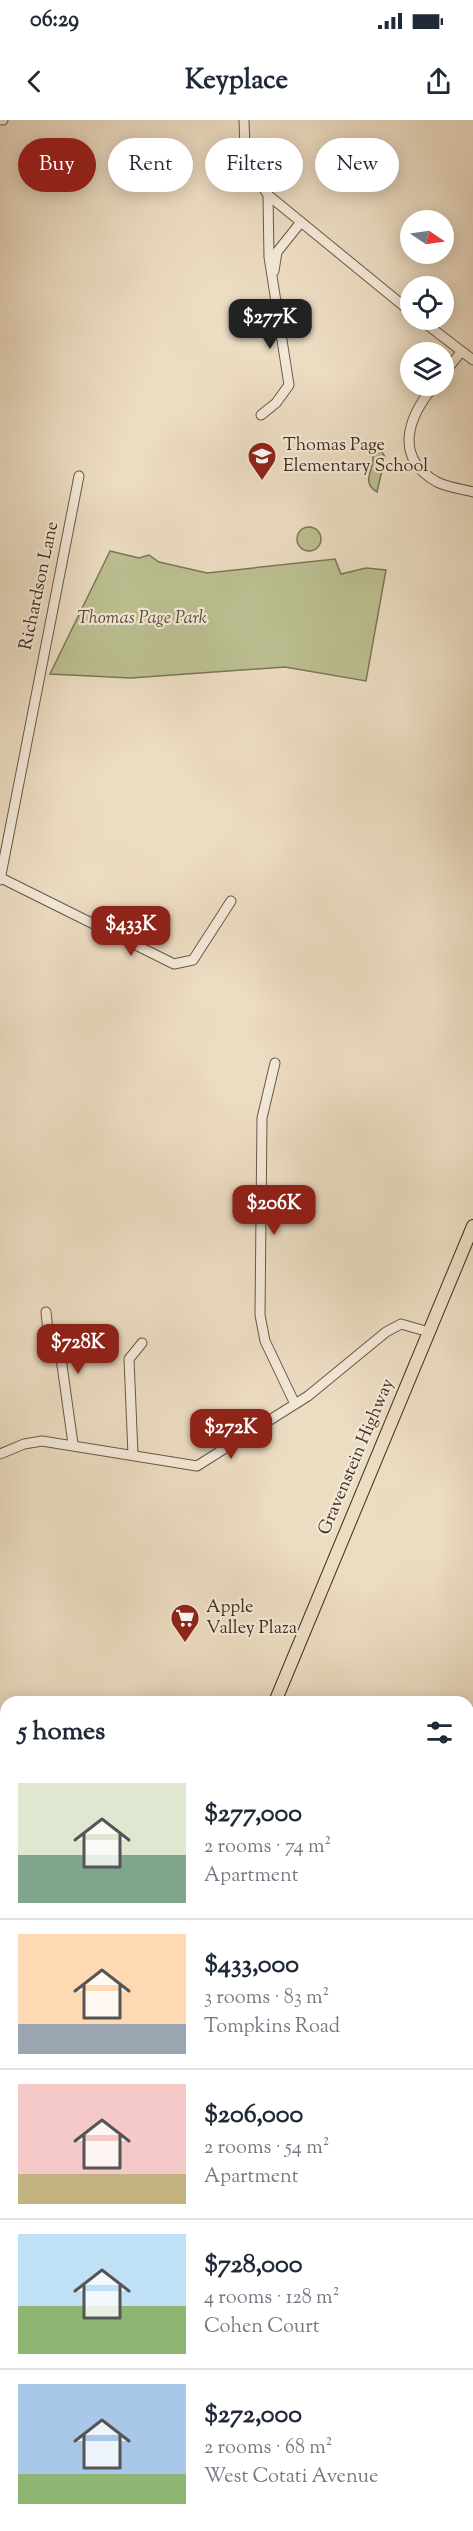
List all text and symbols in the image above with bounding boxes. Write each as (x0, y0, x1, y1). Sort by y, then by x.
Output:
text: 06:29 (30, 5, 79, 37)
text: Keyplace (185, 62, 288, 101)
icon: back (18, 65, 51, 98)
icon: share (422, 65, 455, 98)
chip: Buy (18, 138, 96, 192)
chip: Rent (108, 138, 193, 192)
chip: Filters (205, 138, 303, 192)
chip: New (315, 138, 399, 192)
north arrow (400, 210, 454, 264)
map controls (400, 210, 454, 396)
button: locate (400, 276, 454, 330)
pin: $277K (228, 299, 312, 350)
text: $277K (243, 304, 297, 333)
button: layers (400, 342, 454, 396)
place label: Thomas Page Elementary School (283, 433, 428, 480)
school or university icon: Thomas Page Elementary School (246, 440, 278, 482)
street label: Richardson Lane (14, 519, 66, 653)
park label: Thomas Page Park (77, 606, 207, 632)
pin: $433K (89, 906, 173, 957)
text: $433K (105, 911, 157, 940)
pin: $206K (232, 1185, 316, 1236)
text: $206K (246, 1190, 302, 1219)
pin: $728K (36, 1324, 120, 1375)
text: $728K (51, 1329, 105, 1358)
street label: Gravenstein Highway (312, 1375, 402, 1539)
pin: $272K (189, 1409, 273, 1460)
text: $272K (204, 1414, 258, 1443)
place label: Apple Valley Plaza (206, 1595, 297, 1642)
supermarket icon: Apple Valley Plaza (169, 1602, 201, 1644)
text: 5 homes (18, 1714, 105, 1751)
icon: filters (423, 1716, 456, 1749)
text: $277,000 (204, 1796, 302, 1833)
icon: home (66, 1807, 138, 1879)
text: 2 rooms · 74 m² (204, 1833, 331, 1862)
text: Apartment (204, 1862, 299, 1891)
text: $433,000 (204, 1947, 299, 1984)
icon: home (66, 1958, 138, 2030)
text: 3 rooms · 83 m² (204, 1984, 329, 2013)
text: Tompkins Road (204, 2013, 340, 2042)
text: $206,000 (204, 2097, 303, 2134)
icon: home (66, 2108, 138, 2180)
text: 2 rooms · 54 m² (204, 2134, 329, 2163)
text: Apartment (204, 2163, 299, 2192)
text: $728,000 (204, 2247, 303, 2284)
icon: home (66, 2258, 138, 2330)
text: 4 rooms · 128 m² (204, 2284, 339, 2313)
text: Cohen Court (204, 2313, 320, 2342)
text: $272,000 (204, 2397, 302, 2434)
icon: home (66, 2408, 138, 2480)
text: 2 rooms · 68 m² (204, 2434, 332, 2463)
text: West Cotati Avenue (204, 2463, 378, 2492)

